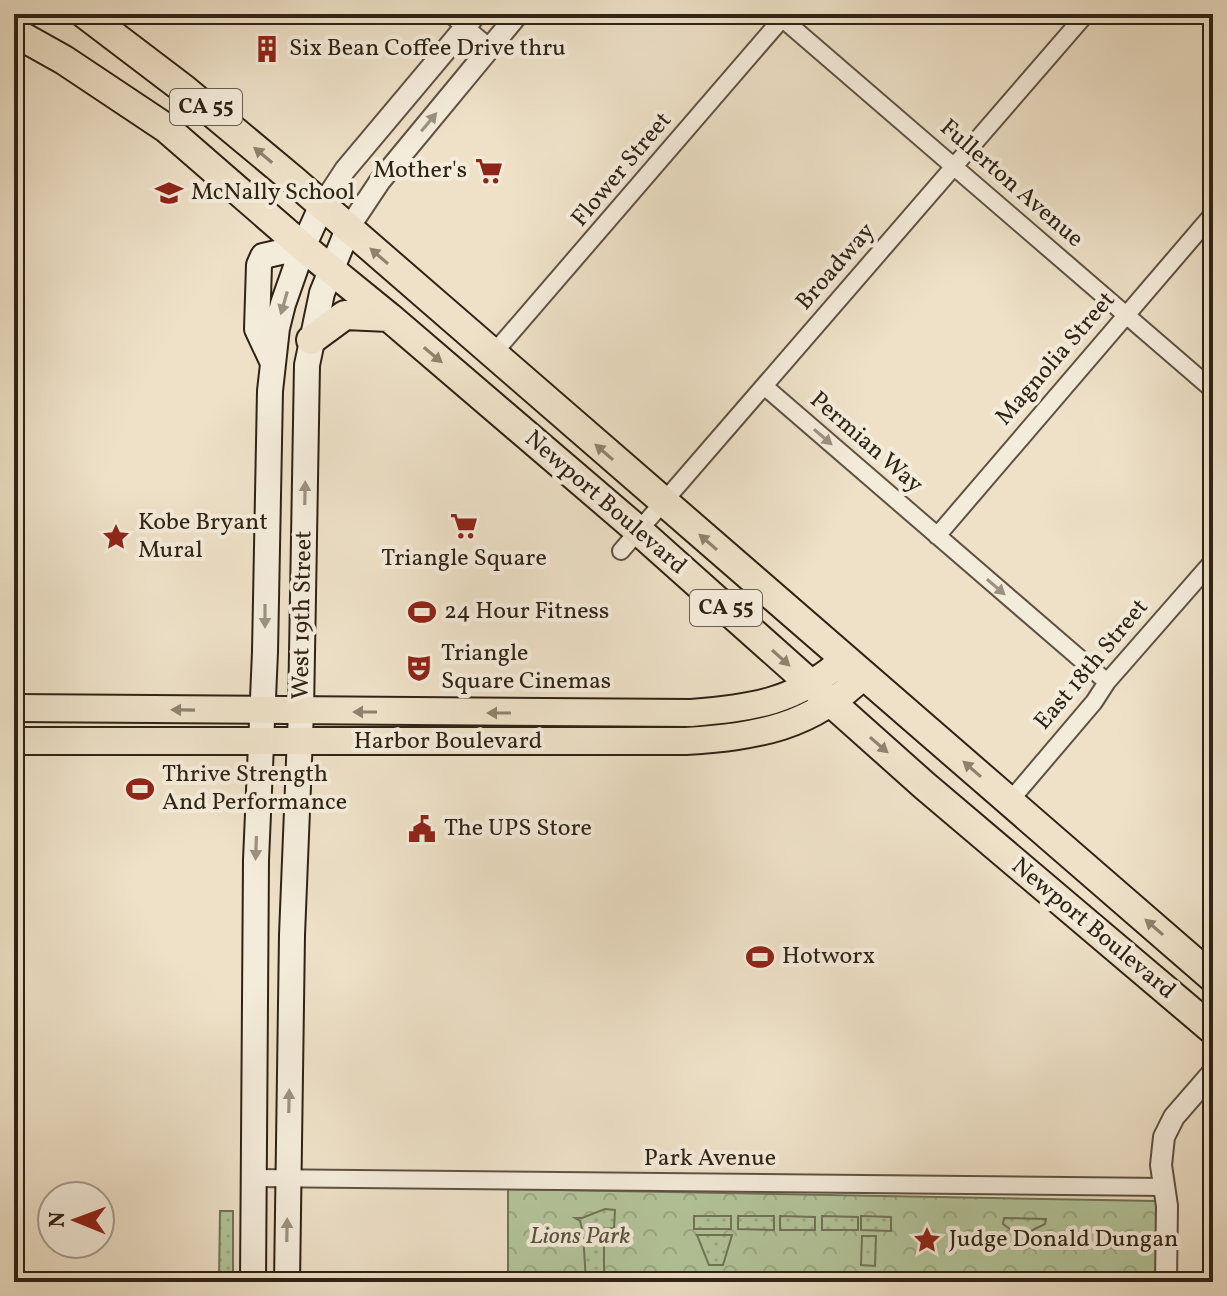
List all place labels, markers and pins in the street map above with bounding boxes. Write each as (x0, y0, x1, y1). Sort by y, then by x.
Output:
place label: Six Bean Coffee Drive thru (289, 32, 566, 66)
building icon: Six Bean Coffee Drive thru (252, 34, 282, 64)
place label: Mother's (373, 154, 467, 188)
supermarket icon: Mother's (474, 156, 504, 186)
place label: McNally School (191, 176, 355, 210)
school or university icon: McNally School (154, 178, 184, 208)
place label: Kobe Bryant Mural (138, 506, 268, 568)
supermarket icon: Triangle Square (449, 511, 479, 541)
place icon: Kobe Bryant Mural (101, 522, 131, 552)
place label: Triangle Square (381, 542, 547, 576)
place label: 24 Hour Fitness (444, 595, 609, 629)
sports icon: 24 Hour Fitness (407, 597, 437, 627)
place label: Triangle Square Cinemas (441, 637, 611, 699)
theatre icon: Triangle Square Cinemas (404, 653, 434, 683)
place label: Thrive Strength And Performance (162, 758, 347, 820)
sports icon: Thrive Strength And Performance (125, 774, 155, 804)
place label: The UPS Store (444, 812, 592, 846)
public building icon: The UPS Store (407, 814, 437, 844)
place label: Hotworx (782, 940, 875, 974)
sports icon: Hotworx (745, 942, 775, 972)
place label: Judge Donald Dungan (949, 1223, 1178, 1257)
place icon: Judge Donald Dungan (912, 1225, 942, 1255)

